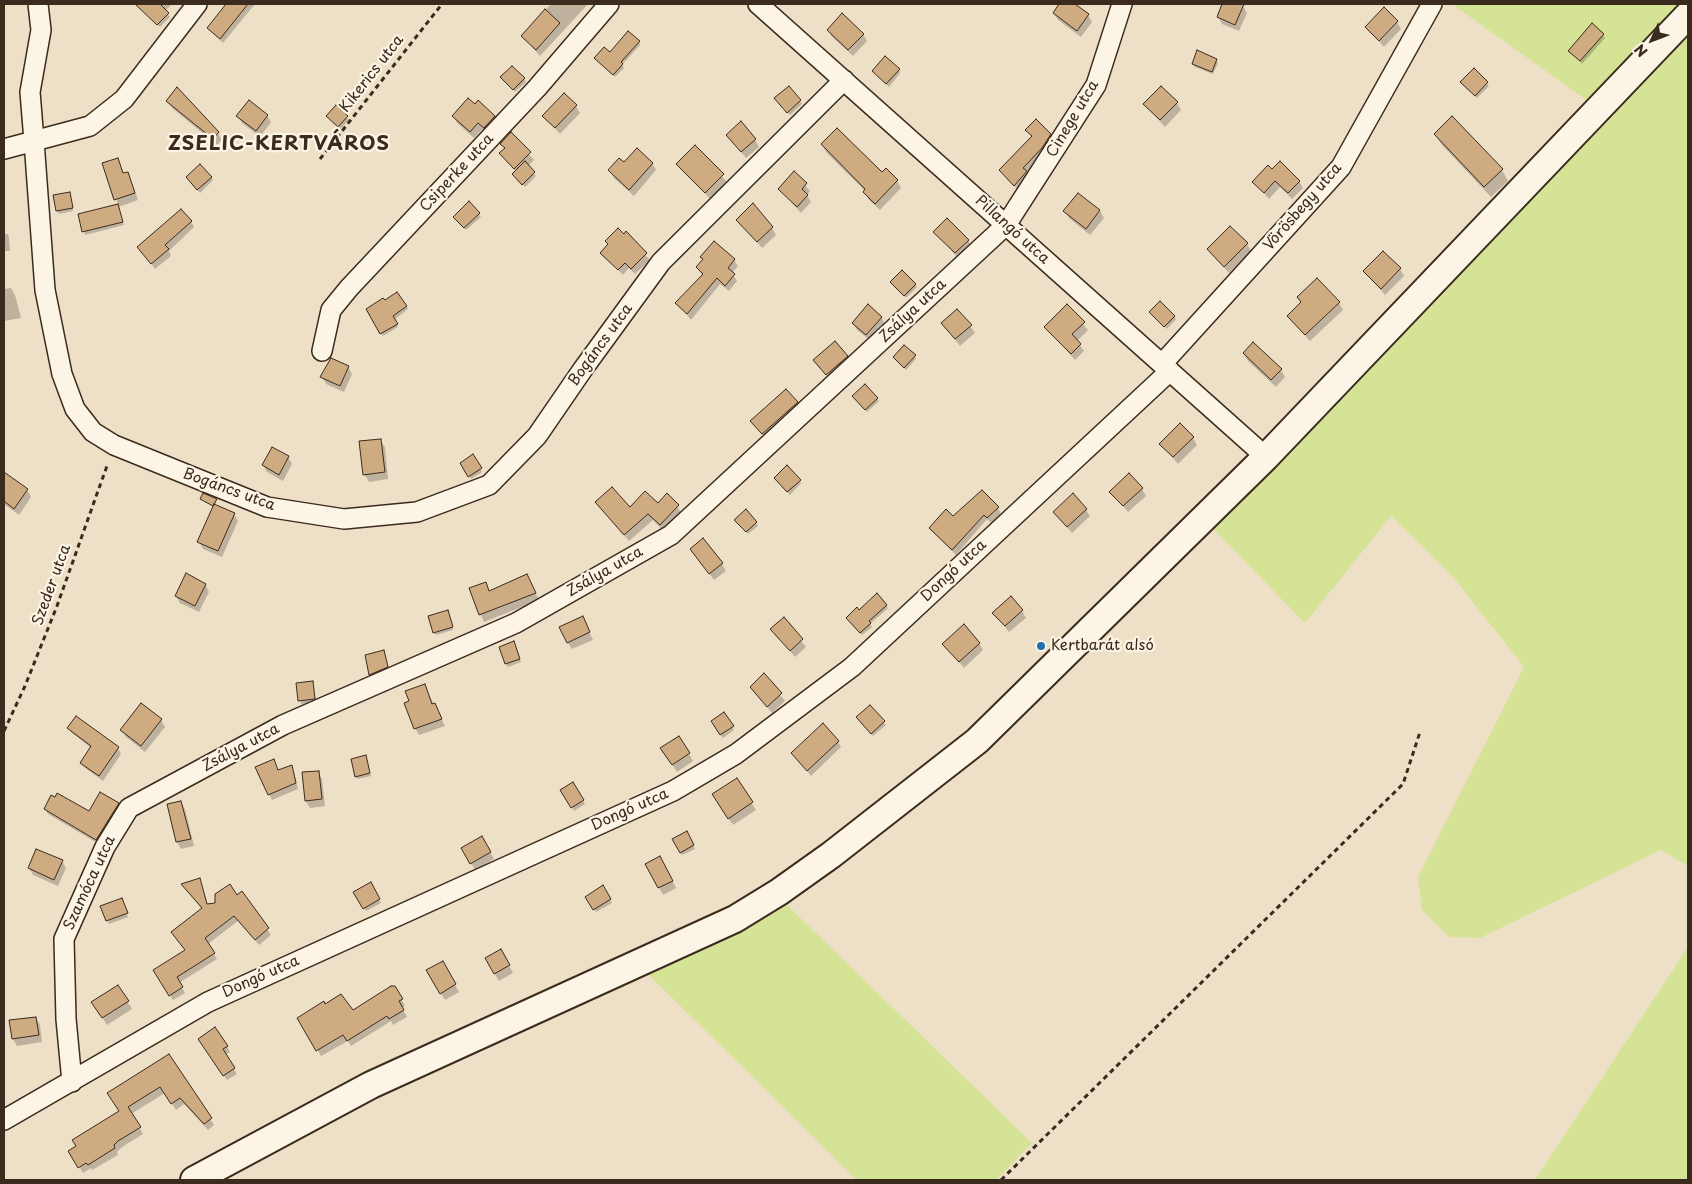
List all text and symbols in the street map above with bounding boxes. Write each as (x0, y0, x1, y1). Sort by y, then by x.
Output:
north arrow (1627, 15, 1677, 65)
street label: Kikerics utca (336, 32, 408, 116)
text: N (1629, 39, 1652, 62)
street label: Cinege utca (1043, 77, 1103, 161)
street label: Csiperke utca (416, 130, 498, 216)
district label: ZSELIC-KERTVÁROS (166, 132, 392, 156)
street label: Vörösbegy utca (1260, 160, 1346, 254)
street label: Pillangó utca (971, 192, 1053, 268)
street label: Zsálya utca (876, 276, 950, 346)
street label: Bogáncs utca (565, 301, 637, 389)
street label: Bogáncs utca (180, 465, 278, 515)
street label: Dongó utca (918, 536, 990, 606)
street label: Szeder utca (29, 542, 75, 628)
street label: Zsálya utca (564, 543, 646, 601)
place label: Kertbarát alsó (1051, 637, 1154, 655)
marker: Kertbarát alsó (1035, 640, 1047, 652)
street label: Zsálya utca (199, 720, 283, 776)
street label: Dongó utca (589, 785, 671, 835)
street label: Szamóca utca (60, 833, 120, 933)
street label: Dongó utca (220, 952, 302, 1002)

